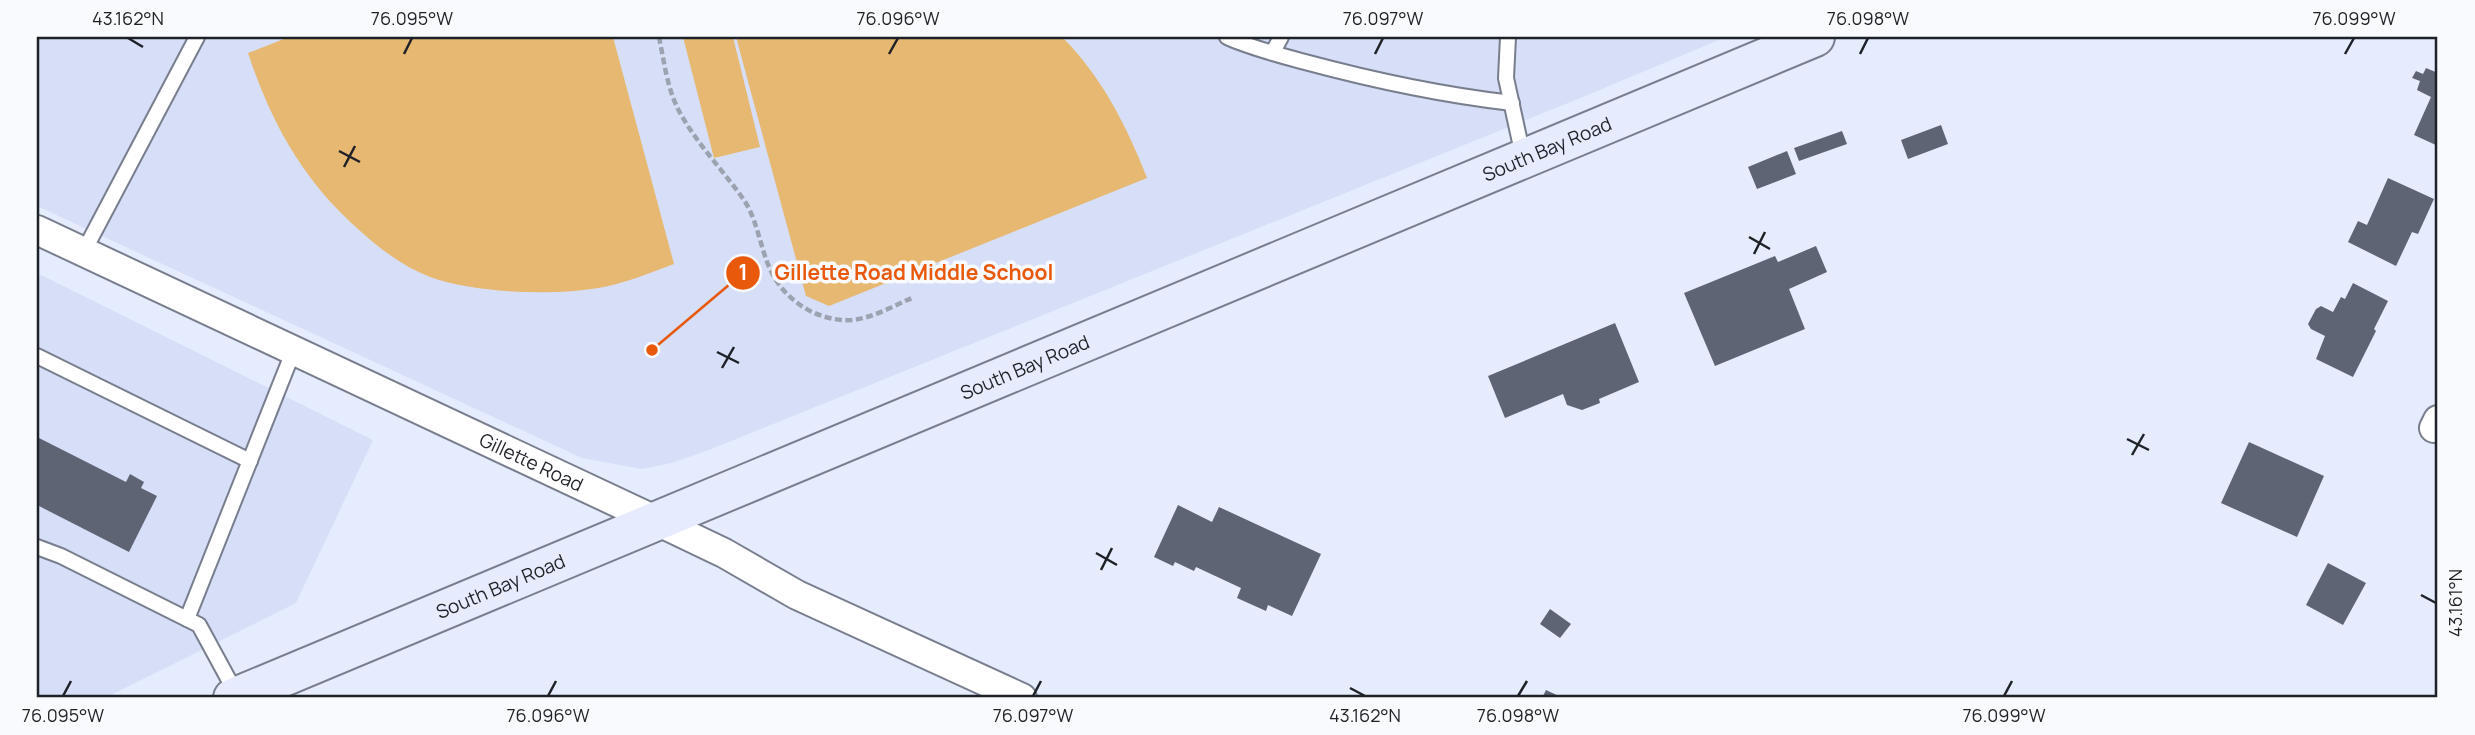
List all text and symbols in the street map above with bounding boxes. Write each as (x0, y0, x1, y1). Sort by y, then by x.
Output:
text: 43.162°N (92, 6, 164, 30)
text: 76.095°W (371, 6, 453, 30)
text: 76.096°W (856, 6, 940, 30)
text: 76.097°W (1343, 6, 1423, 30)
text: 76.098°W (1827, 6, 1909, 30)
text: 76.099°W (2312, 6, 2396, 30)
street label: South Bay Road (1478, 110, 1615, 188)
callout: Gillette Road Middle School (725, 252, 1067, 294)
text: 1 (738, 258, 748, 286)
text: Gillette Road Middle School (775, 258, 1053, 286)
street label: South Bay Road (956, 329, 1093, 406)
street label: Gillette Road (475, 426, 587, 498)
street label: South Bay Road (432, 548, 569, 625)
text: 43.161°N (2443, 569, 2467, 637)
text: 76.095°W (22, 703, 104, 727)
text: 76.096°W (506, 703, 590, 727)
text: 76.097°W (993, 703, 1073, 727)
text: 43.162°N (1329, 703, 1401, 727)
text: 76.098°W (1477, 703, 1559, 727)
text: 76.099°W (1962, 703, 2046, 727)

